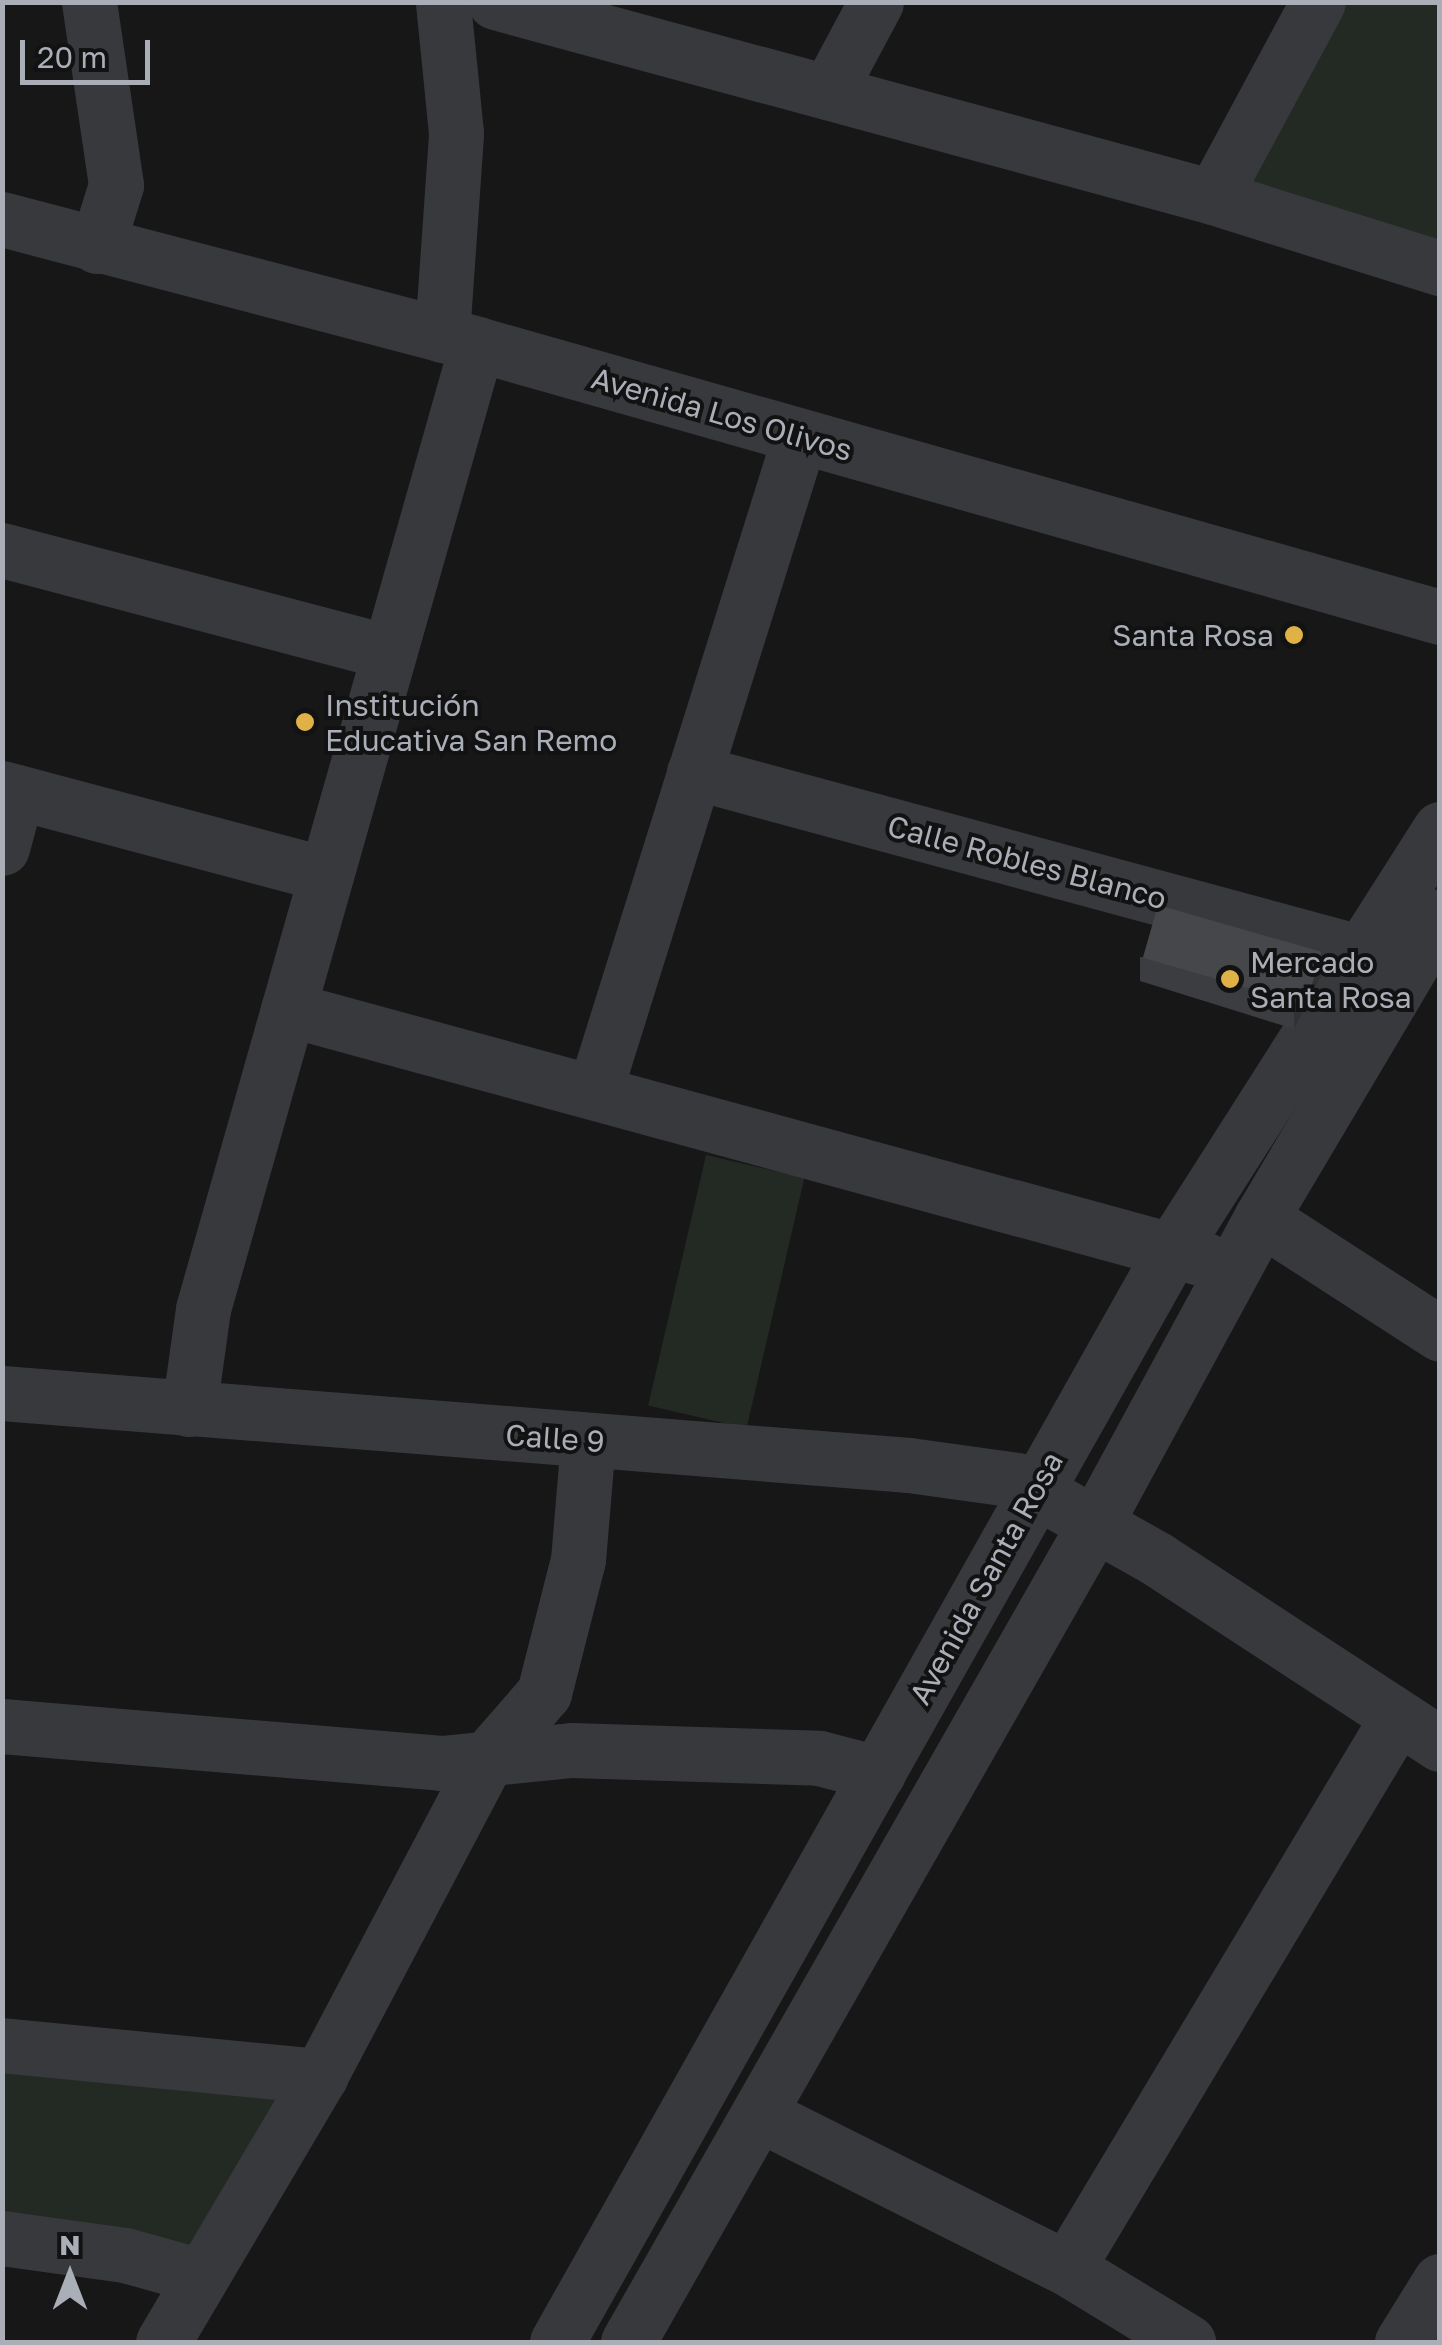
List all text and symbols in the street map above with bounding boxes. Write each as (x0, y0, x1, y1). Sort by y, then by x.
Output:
scale bar (25, 20, 155, 82)
text: 20 m (37, 39, 107, 75)
street label: Avenida Los Olivos (588, 360, 856, 468)
place label: Santa Rosa (1112, 617, 1274, 653)
marker: Santa Rosa (1283, 624, 1305, 646)
place label: Institución Educativa San Remo (325, 687, 617, 758)
marker: Institución Educativa San Remo (294, 711, 316, 733)
street label: Calle Robles Blanco (884, 807, 1170, 917)
place label: Mercado Santa Rosa (1250, 944, 1412, 1014)
marker: Mercado Santa Rosa (1219, 968, 1241, 990)
street label: Calle 9 (504, 1417, 606, 1459)
street label: Avenida Santa Rosa (902, 1446, 1070, 1710)
north arrow (20, 2225, 120, 2325)
text: N (59, 2228, 81, 2261)

